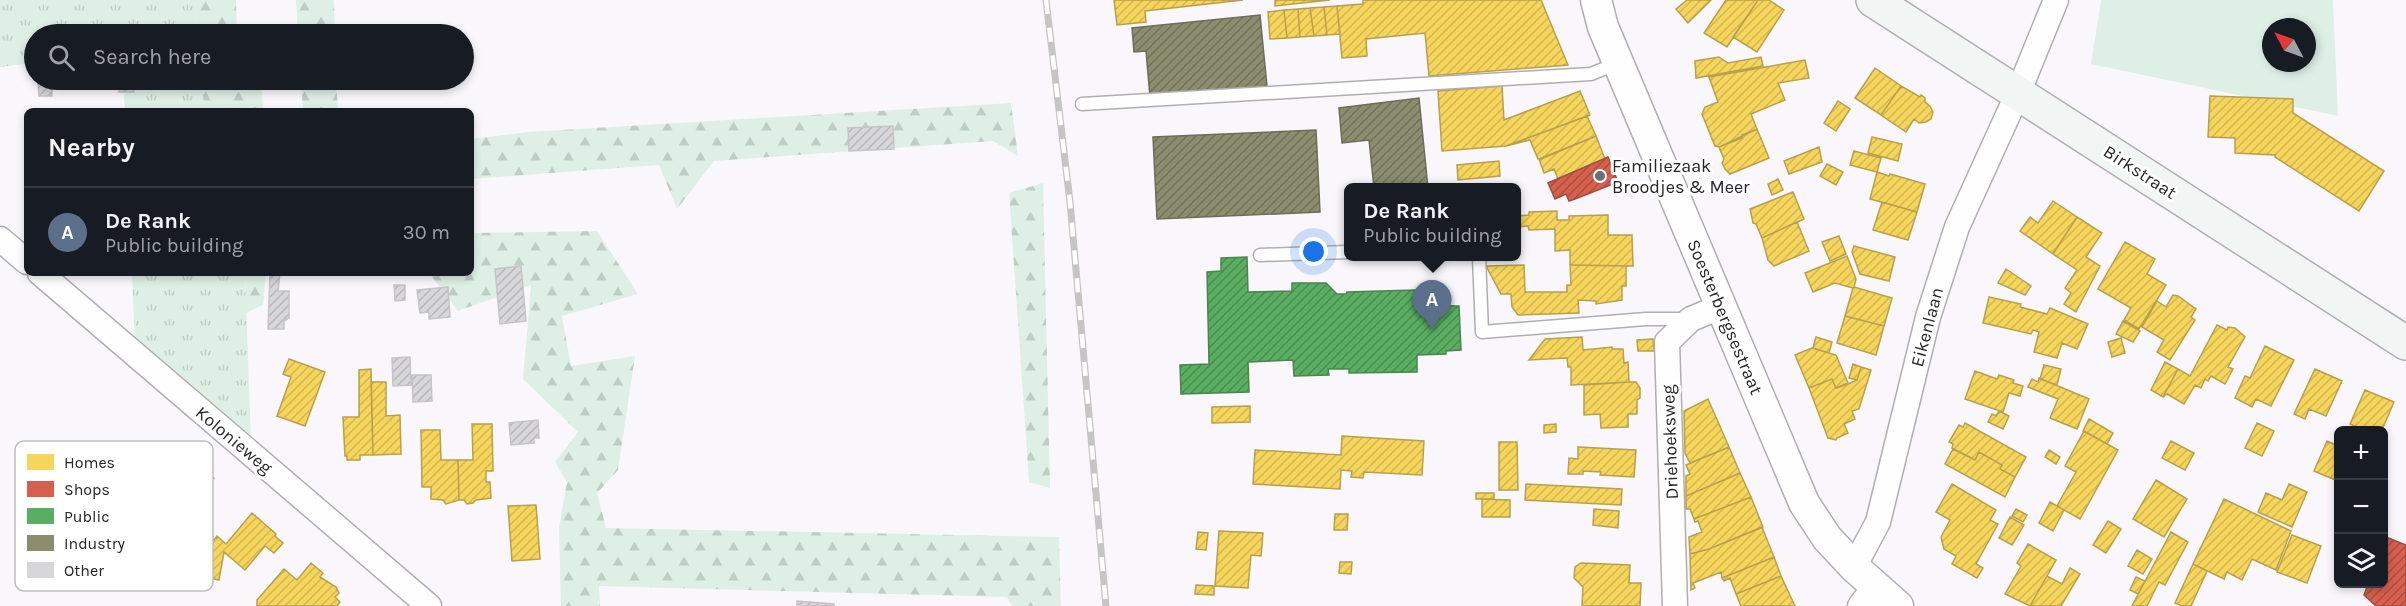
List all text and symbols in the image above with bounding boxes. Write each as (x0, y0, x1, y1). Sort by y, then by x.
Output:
north arrow (2262, 18, 2316, 72)
search box (24, 24, 474, 90)
icon: search (45, 41, 78, 74)
text: Search here (93, 44, 211, 70)
text: Nearby (48, 132, 135, 163)
street label: Birkstraat (2099, 140, 2181, 204)
place label: Familiezaak Broodjes & Meer (1612, 155, 1750, 198)
marker: Familiezaak Broodjes & Meer (1593, 169, 1607, 183)
popup (1344, 183, 1521, 261)
text: De Rank (1363, 198, 1449, 224)
text: De Rank (105, 208, 191, 234)
text: A (61, 221, 74, 244)
text: 30 m (403, 221, 450, 244)
text: Public building (1363, 224, 1502, 247)
text: Public building (105, 234, 243, 257)
street label: Soesterbergsestraat (1682, 236, 1768, 398)
your location (1299, 237, 1328, 266)
pin: A (1412, 280, 1452, 330)
street label: Eikenlaan (1906, 285, 1948, 369)
street label: Driehoeksweg (1657, 384, 1683, 500)
street label: Kolonieweg (191, 401, 277, 479)
map controls (2334, 426, 2388, 588)
button: + (2334, 426, 2388, 480)
legend (15, 441, 213, 591)
text: Homes (64, 453, 115, 472)
text: Shops (64, 480, 110, 499)
button: − (2334, 480, 2388, 534)
text: Public (64, 507, 110, 526)
text: Industry (64, 534, 126, 553)
button: layers (2334, 534, 2388, 588)
text: Other (64, 561, 104, 580)

